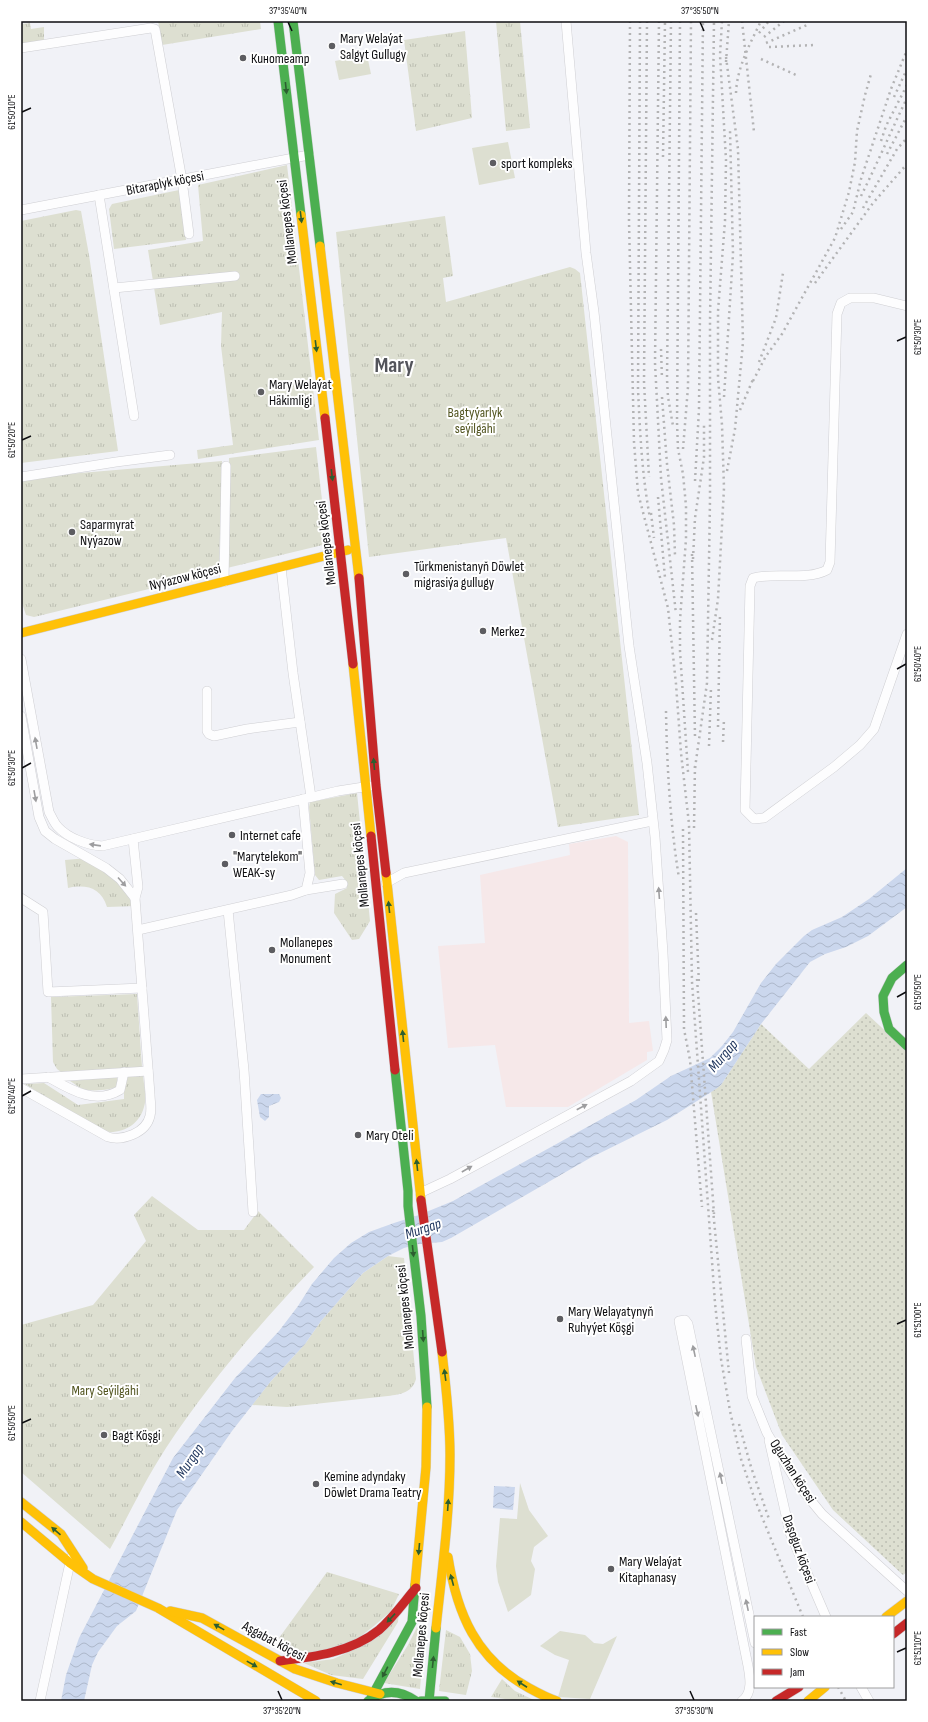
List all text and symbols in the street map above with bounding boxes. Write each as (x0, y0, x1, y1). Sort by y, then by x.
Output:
text: 37°35'40"N (269, 5, 307, 17)
text: 37°35'50"N (681, 5, 719, 17)
place label: Mary Welaýat Salgyt Gullugy (340, 30, 407, 63)
marker: Mary Welaýat Salgyt Gullugy (327, 41, 337, 51)
place label: Кинотеатр (251, 50, 310, 67)
marker: Кинотеатр (238, 53, 248, 63)
one-way arrow (283, 82, 289, 94)
text: 61°50'10"E (6, 94, 18, 130)
place label: sport kompleks (501, 155, 572, 172)
marker: sport kompleks (488, 158, 498, 168)
street label: Bitaraplyk köçesi (125, 167, 205, 199)
street label: Mollanepes köçesi (273, 179, 301, 265)
one-way arrow (298, 211, 304, 223)
text: 61°50'30"E (912, 319, 924, 355)
one-way arrow (313, 340, 320, 352)
district label: Mary (374, 352, 414, 379)
place label: Mary Welaýat Häkimligi (269, 376, 332, 409)
marker: Mary Welaýat Häkimligi (256, 387, 266, 397)
park label: Bagtyýarlyk seýilgähi (448, 404, 503, 437)
text: 61°50'20"E (6, 422, 18, 458)
one-way arrow (329, 469, 335, 481)
street label: Mollanepes köçesi (312, 500, 340, 586)
place label: Saparmyrat Nyýazow (80, 516, 134, 549)
marker: Saparmyrat Nyýazow (67, 527, 77, 537)
place label: Türkmenistanyň Döwlet migrasiýa gullugy (414, 558, 524, 591)
street label: Nyýazow köçesi (147, 560, 223, 594)
marker: Türkmenistanyň Döwlet migrasiýa gullugy (401, 569, 411, 579)
place label: Merkez (491, 623, 525, 640)
marker: Merkez (478, 626, 488, 636)
text: 61°50'40"E (912, 646, 924, 682)
one-way arrow (33, 736, 39, 749)
text: 61°50'30"E (6, 750, 18, 786)
one-way arrow (371, 758, 378, 770)
one-way arrow (32, 790, 38, 802)
street label: Mollanepes köçesi (347, 822, 373, 908)
place label: Internet cafe (240, 827, 301, 844)
marker: Internet cafe (227, 830, 237, 840)
one-way arrow (89, 842, 101, 848)
place label: "Marytelekom" WEAK-sy (233, 848, 302, 881)
marker: "Marytelekom" WEAK-sy (220, 859, 230, 869)
one-way arrow (117, 878, 126, 887)
one-way arrow (656, 886, 662, 899)
one-way arrow (385, 901, 392, 913)
place label: Mollanepes Monument (280, 934, 333, 967)
marker: Mollanepes Monument (267, 945, 277, 955)
text: 61°50'50"E (912, 974, 924, 1010)
one-way arrow (663, 1016, 669, 1029)
one-way arrow (400, 1030, 406, 1042)
water label: Murgap (704, 1036, 742, 1076)
text: 61°50'40"E (6, 1078, 18, 1114)
one-way arrow (576, 1104, 587, 1110)
place label: Mary Oteli (366, 1127, 414, 1144)
marker: Mary Oteli (353, 1130, 363, 1140)
one-way arrow (414, 1159, 420, 1171)
one-way arrow (461, 1165, 473, 1172)
water label: Murgap (402, 1214, 444, 1244)
one-way arrow (410, 1245, 417, 1257)
street label: Mollanepes köçesi (392, 1264, 418, 1350)
text: 61°51'00"E (912, 1302, 924, 1338)
place label: Mary Welayatynyň Ruhyýet Köşgi (568, 1303, 654, 1336)
marker: Mary Welayatynyň Ruhyýet Köşgi (555, 1314, 565, 1324)
one-way arrow (419, 1330, 426, 1342)
one-way arrow (690, 1345, 696, 1357)
one-way arrow (442, 1369, 448, 1381)
park label: Mary Seýilgähi (72, 1382, 139, 1399)
text: 61°50'50"E (6, 1405, 18, 1441)
one-way arrow (694, 1405, 700, 1418)
place label: Bagt Köşgi (112, 1427, 161, 1444)
marker: Bagt Köşgi (99, 1430, 109, 1440)
street label: Oguzhan köçesi (766, 1436, 820, 1506)
water label: Murgap (172, 1440, 208, 1482)
place label: Kemine adyndaky Döwlet Drama Teatry (324, 1468, 422, 1501)
one-way arrow (717, 1472, 723, 1484)
marker: Kemine adyndaky Döwlet Drama Teatry (311, 1479, 321, 1489)
one-way arrow (444, 1499, 451, 1511)
street label: Daşoguz köçesi (779, 1513, 819, 1585)
one-way arrow (51, 1526, 62, 1535)
one-way arrow (416, 1543, 423, 1555)
place label: Mary Welaýat Kitaphanasy (619, 1553, 682, 1586)
marker: Mary Welaýat Kitaphanasy (606, 1564, 616, 1574)
one-way arrow (449, 1574, 455, 1586)
street label: Mollanepes köçesi (409, 1592, 433, 1678)
one-way arrow (744, 1599, 750, 1611)
one-way arrow (386, 1613, 395, 1623)
legend (754, 1616, 894, 1688)
street label: Aşgabat köçesi (239, 1617, 309, 1665)
one-way arrow (213, 1624, 225, 1631)
text: Fast (790, 1625, 807, 1640)
text: 61°51'10"E (912, 1631, 924, 1665)
text: Slow (790, 1645, 809, 1660)
one-way arrow (430, 1656, 436, 1668)
one-way arrow (246, 1660, 258, 1667)
text: Jam (789, 1665, 805, 1680)
one-way arrow (382, 1666, 388, 1678)
one-way arrow (330, 1680, 342, 1686)
one-way arrow (516, 1681, 528, 1688)
text: 37°35'20"N (263, 1705, 301, 1717)
text: 37°35'30"N (675, 1705, 713, 1717)

